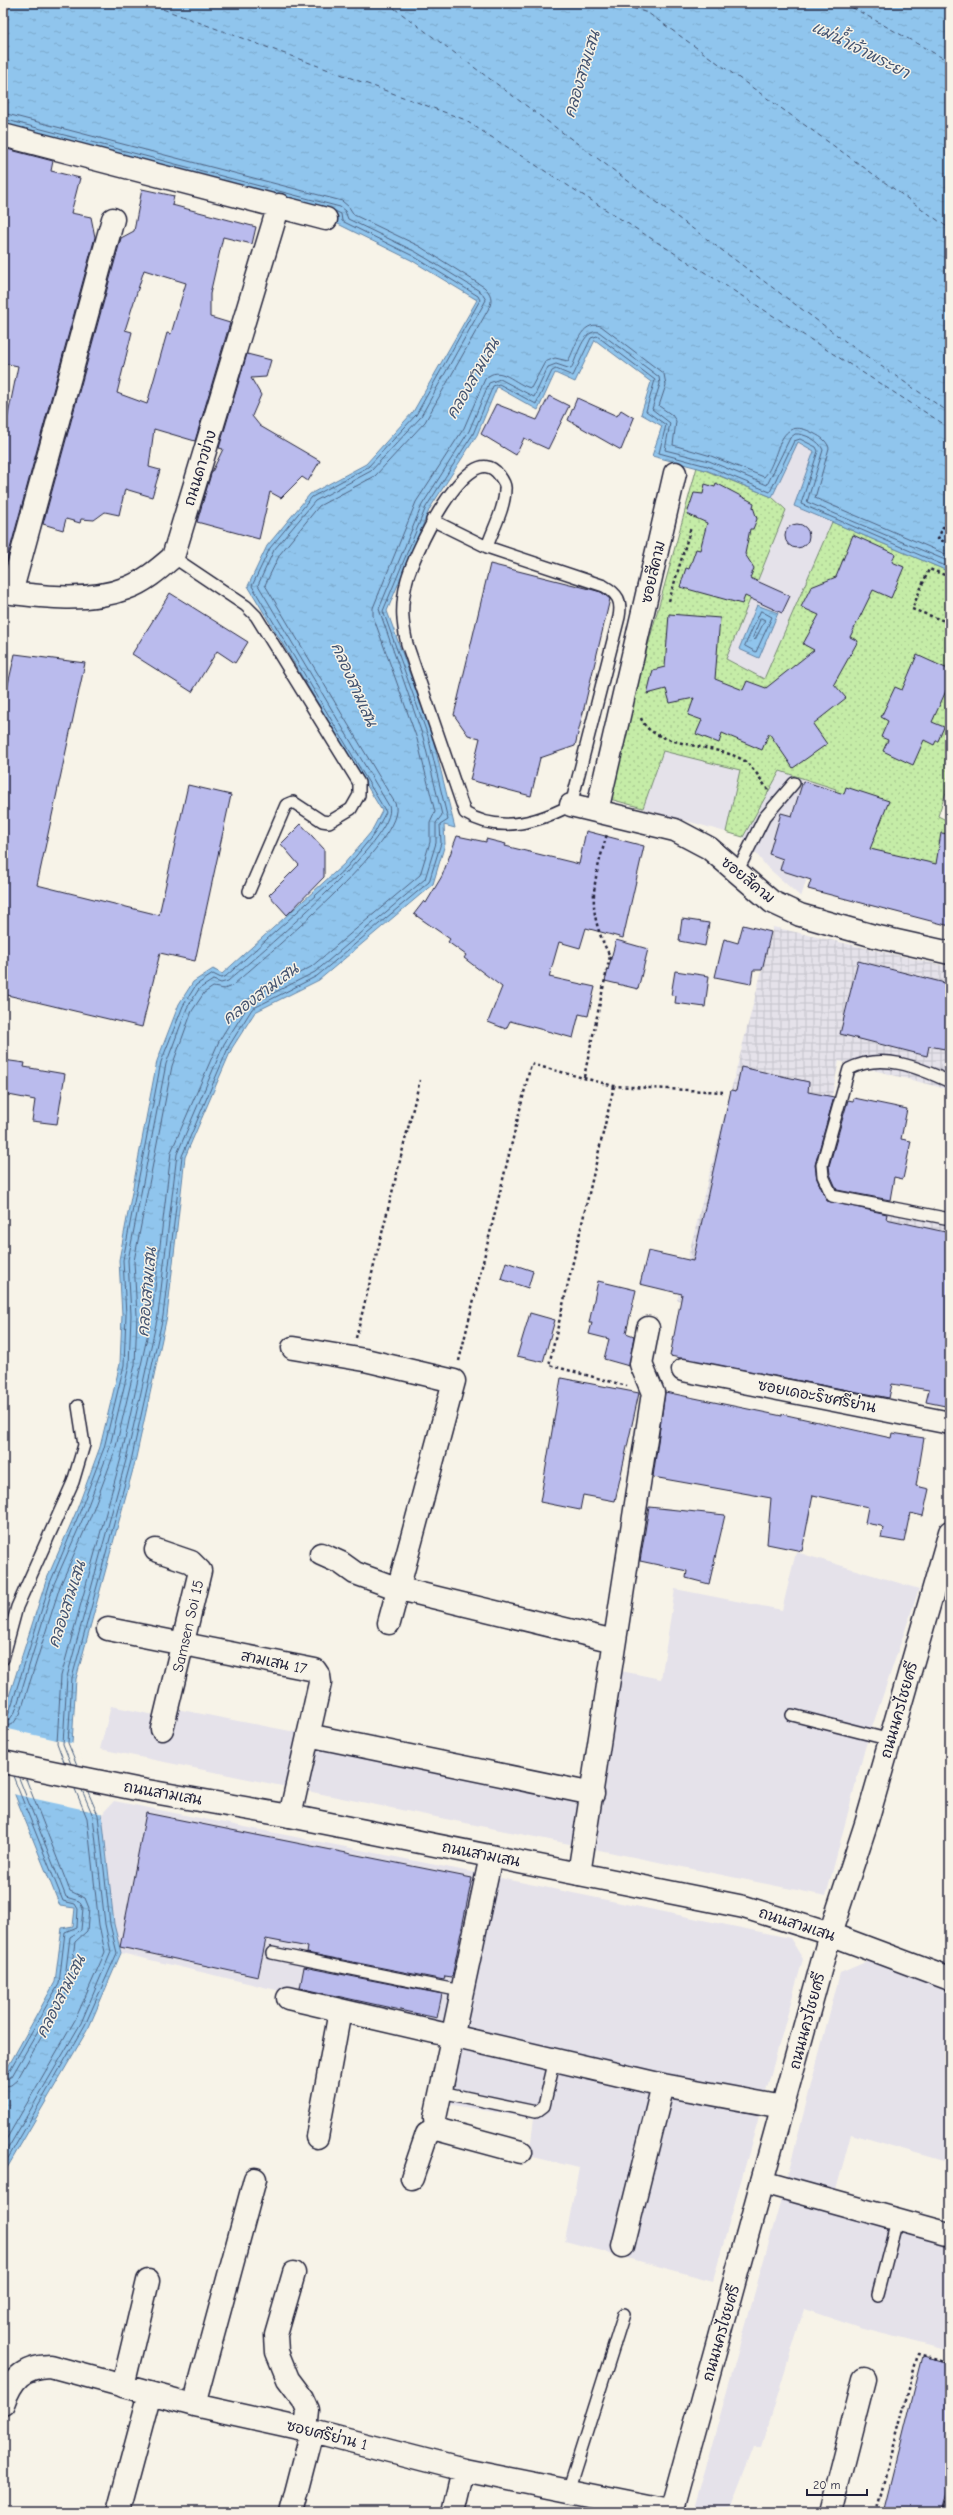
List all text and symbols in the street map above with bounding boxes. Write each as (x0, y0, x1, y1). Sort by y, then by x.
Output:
water label: แม่น้ำเจ้าพระยา (809, 12, 916, 83)
water label: คลองสามเสน (560, 28, 604, 120)
water label: คลองสามเสน (443, 334, 504, 422)
street label: ถนนดาวข่าง (179, 428, 220, 508)
street label: ซอยสีคาม (637, 539, 669, 605)
water label: คลองสามเสน (328, 640, 381, 730)
street label: ซอยสีคาม (718, 853, 778, 907)
water label: คลองสามเสน (219, 959, 303, 1028)
water label: คลองสามเสน (134, 1245, 160, 1338)
street label: ซอยเดอะริชศรีย่าน (756, 1375, 878, 1416)
water label: คลองสามเสน (45, 1558, 90, 1650)
street label: Samsen Soi 15 (169, 1578, 207, 1674)
street label: สามเสน 17 (239, 1646, 309, 1678)
street label: ถนนนครไชยศรี (876, 1659, 921, 1760)
street label: ถนนสามเสน (122, 1777, 204, 1809)
street label: ถนนสามเสน (440, 1838, 522, 1870)
street label: ถนนสามเสน (757, 1903, 837, 1945)
water label: คลองสามเสน (33, 1951, 90, 2040)
street label: ถนนนครไชยศรี (784, 1970, 829, 2071)
street label: ถนนนครไชยศรี (698, 2282, 743, 2383)
street label: ซอยศรีย่าน 1 (285, 2415, 370, 2454)
scale bar (807, 2471, 867, 2497)
text: 20 m (813, 2478, 841, 2492)

